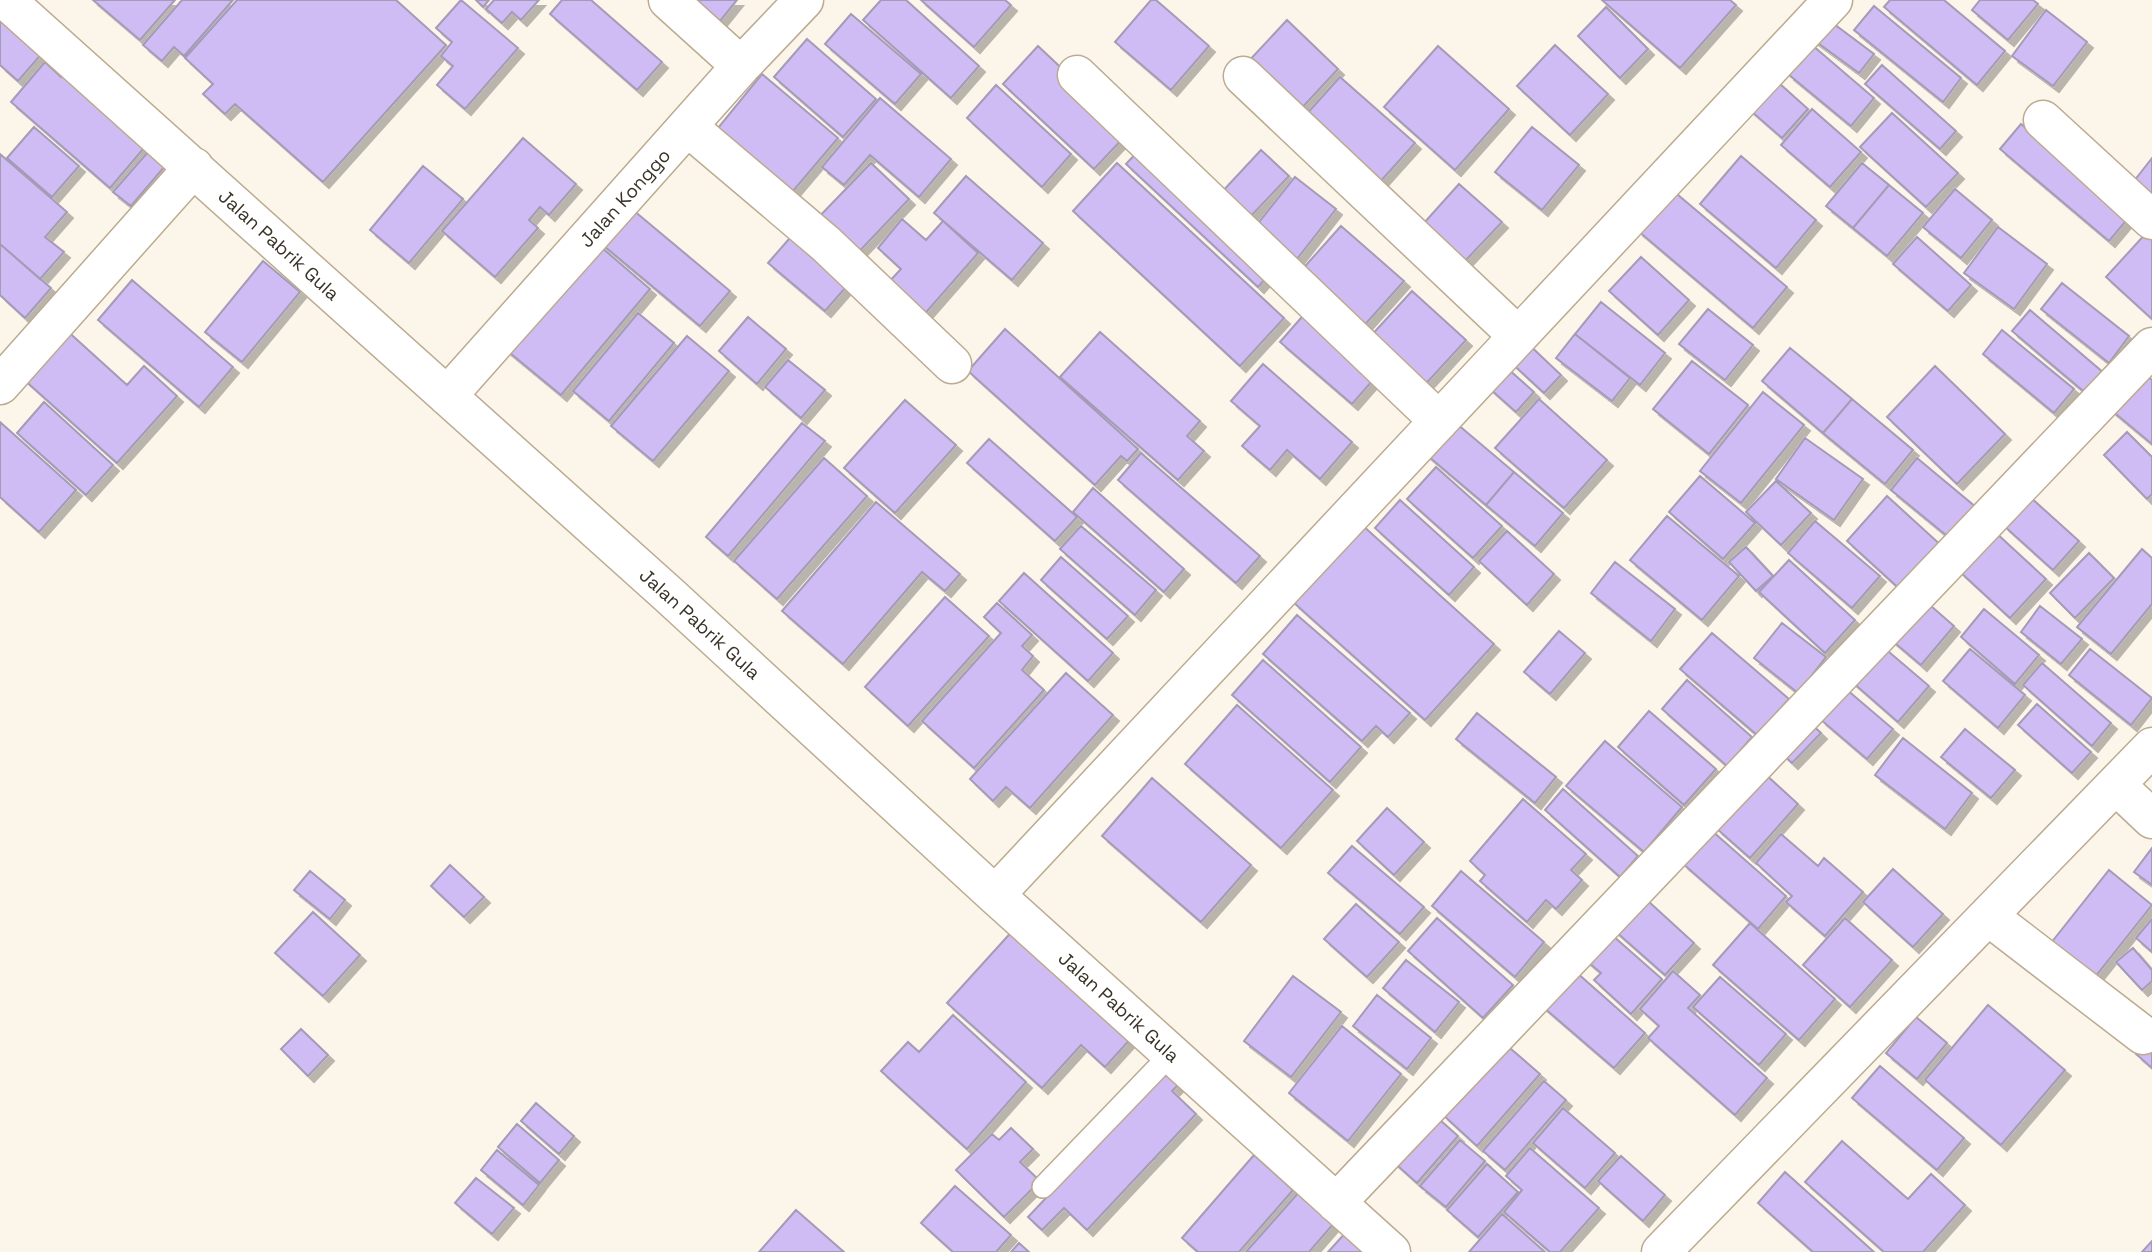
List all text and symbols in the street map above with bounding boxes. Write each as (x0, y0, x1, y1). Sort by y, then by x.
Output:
street label: Jalan Konggo (574, 143, 676, 253)
street label: Jalan Pabrik Gula (213, 184, 345, 306)
street label: Jalan Pabrik Gula (634, 563, 766, 685)
street label: Jalan Pabrik Gula (1053, 946, 1185, 1068)

